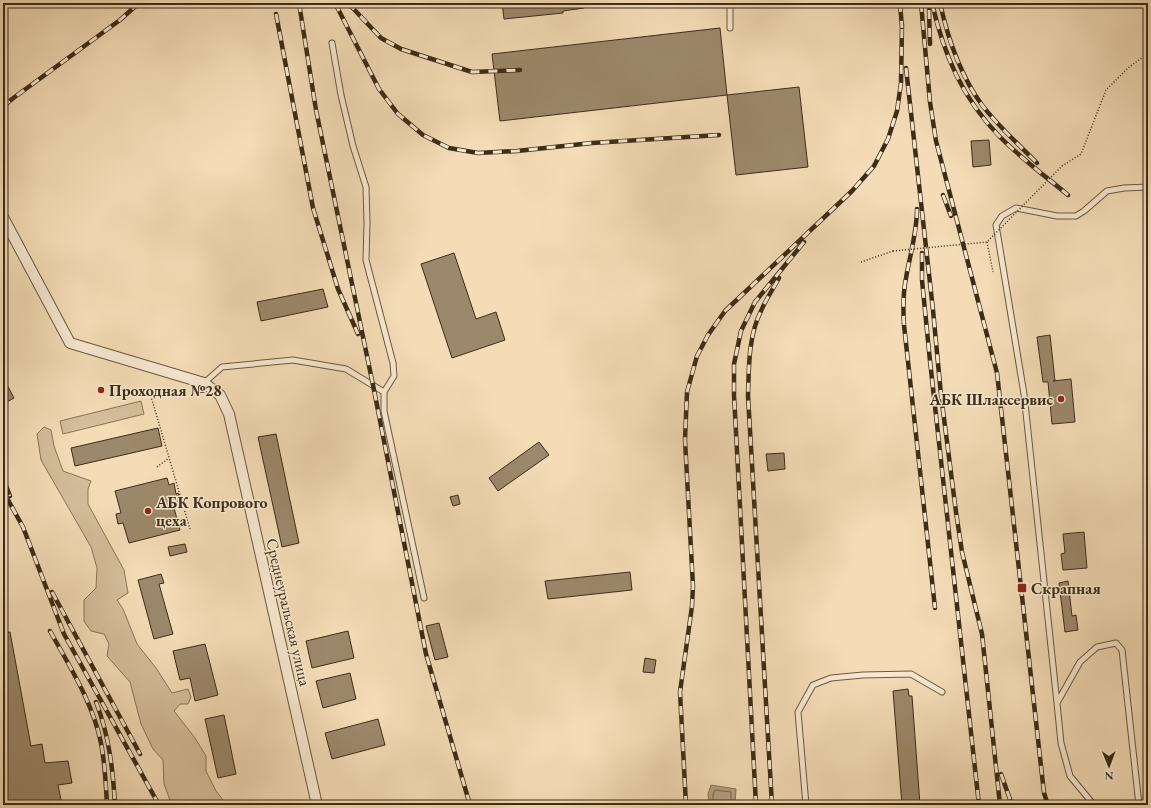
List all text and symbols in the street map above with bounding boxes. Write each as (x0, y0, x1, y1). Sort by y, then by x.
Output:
place label: Проходная №28 (109, 380, 222, 401)
marker: Проходная №28 (96, 385, 106, 395)
place label: АБК Шлаксервис (929, 389, 1053, 410)
marker: АБК Шлаксервис (1056, 394, 1066, 404)
place label: АБК Копрового цеха (155, 492, 268, 531)
marker: АБК Копрового цеха (143, 506, 153, 516)
street label: Среднеуральская улица (261, 536, 316, 689)
place label: Скрапная (1031, 578, 1101, 599)
marker: Скрапная (1016, 582, 1028, 594)
north arrow (1089, 746, 1129, 786)
text: N (1105, 769, 1114, 783)

